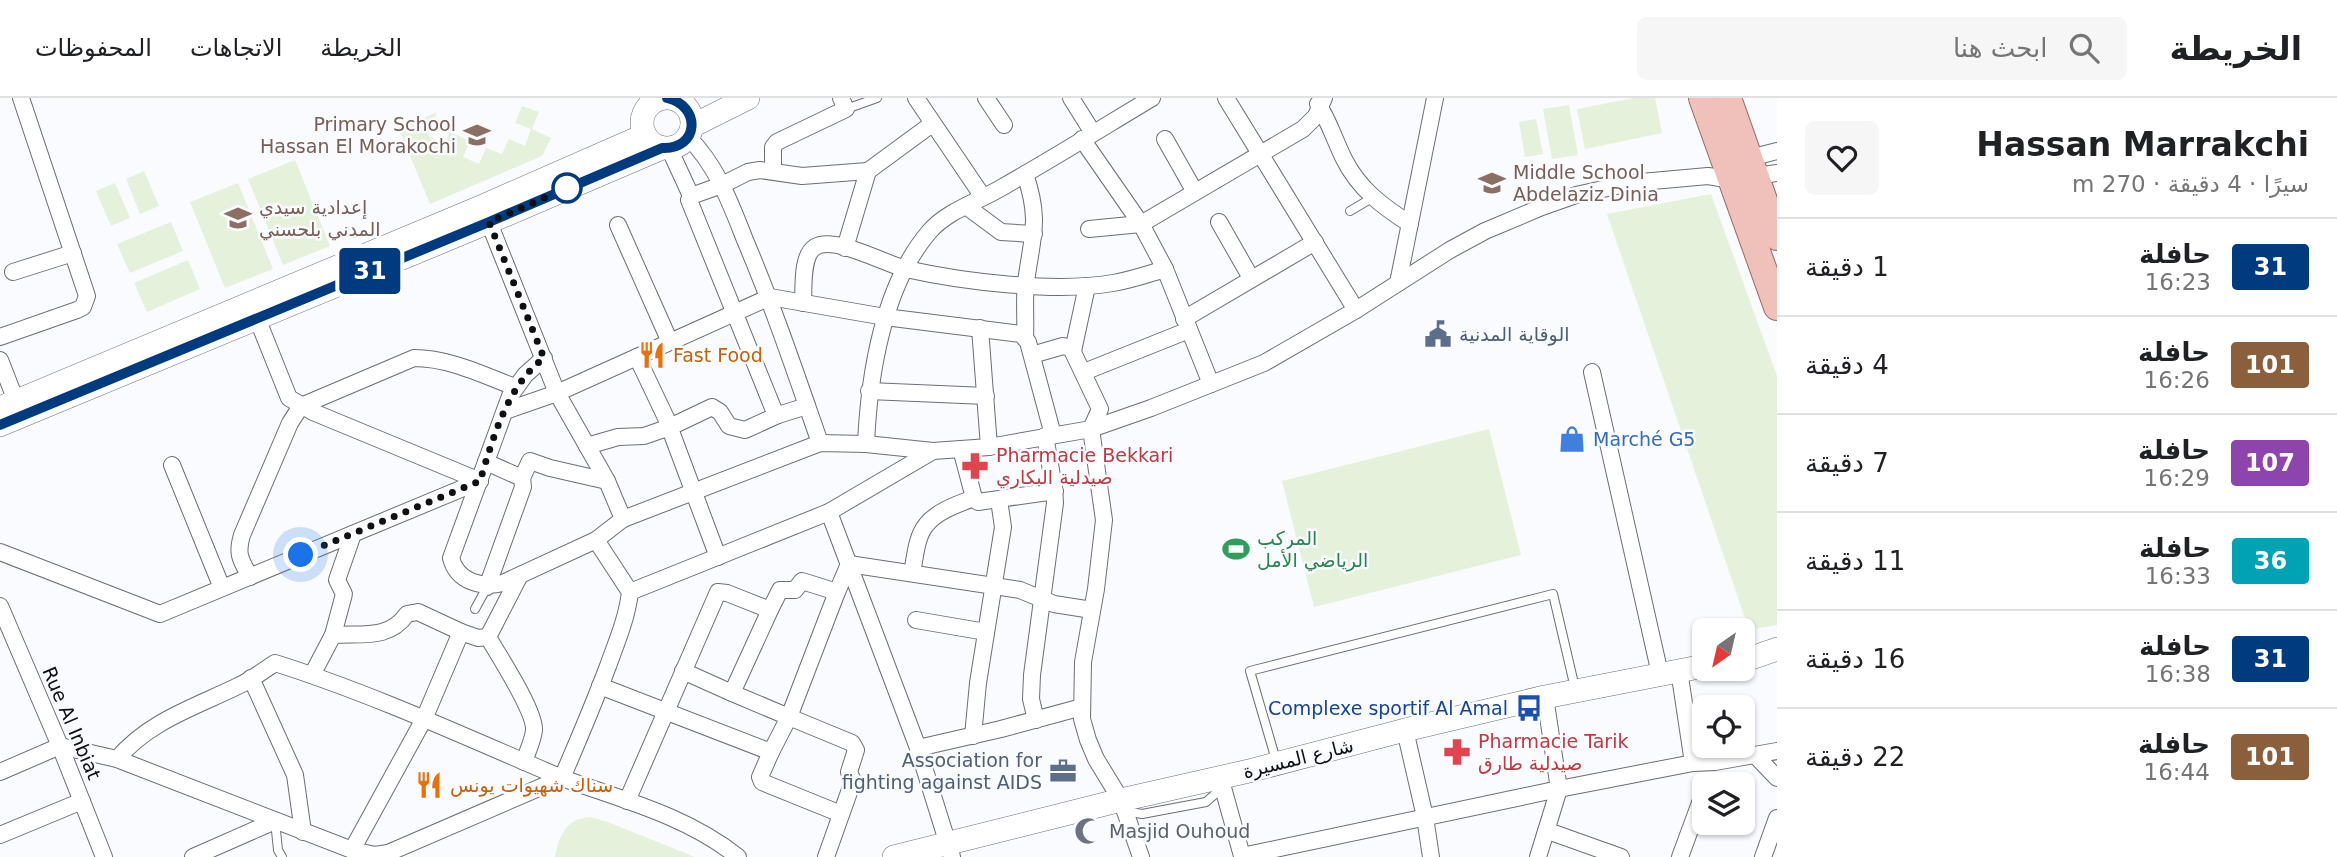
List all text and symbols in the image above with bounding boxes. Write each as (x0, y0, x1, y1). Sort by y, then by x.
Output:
search box (1637, 17, 2127, 80)
icon: search (2065, 29, 2103, 67)
text: الخريطة (2169, 29, 2302, 68)
text: ابحث هنا (1953, 33, 2047, 63)
text: المحفوظات (35, 34, 152, 62)
text: الاتجاهات (190, 34, 282, 62)
text: الخريطة (320, 34, 402, 62)
place label: Primary School Hassan El Morakochi (260, 113, 456, 157)
school or university icon: Primary School Hassan El Morakochi (462, 120, 492, 150)
button: heart (1805, 121, 1879, 195)
text: Hassan Marrakchi (1976, 125, 2309, 164)
place label: Middle School Abdelaziz Dinia (1513, 161, 1659, 205)
school or university icon: Middle School Abdelaziz Dinia (1477, 168, 1507, 198)
text: سيرًا · 4 دقيقة · 270 m (2072, 171, 2309, 197)
unlabelled marker (552, 173, 582, 203)
place label: إعدادية سيدي المدني بلحسني (259, 196, 381, 241)
school or university icon: إعدادية سيدي المدني بلحسني (223, 203, 253, 233)
text: حافلة (2139, 239, 2211, 269)
line badge: 31 (338, 248, 402, 294)
text: 1 دقيقة (1805, 252, 1889, 282)
text: 31 (2254, 253, 2287, 281)
text: 31 (353, 257, 387, 285)
text: 16:23 (2145, 269, 2211, 295)
public building icon: الوقاية المدنية (1423, 319, 1453, 349)
place label: الوقاية المدنية (1459, 323, 1570, 346)
text: حافلة (2138, 337, 2210, 367)
restaurant icon: Fast Food (637, 340, 667, 370)
place label: Fast Food (673, 344, 763, 366)
text: 4 دقيقة (1805, 350, 1889, 380)
text: 101 (2245, 351, 2295, 379)
text: 16:26 (2144, 367, 2210, 393)
shop icon: Marché G5 (1557, 424, 1587, 454)
place label: Marché G5 (1593, 428, 1695, 450)
text: حافلة (2138, 435, 2210, 465)
place label: Pharmacie Bekkari صيدلية البكاري (996, 444, 1173, 489)
text: 7 دقيقة (1805, 448, 1889, 478)
text: 107 (2245, 449, 2295, 477)
pharmacy icon: Pharmacie Bekkari صيدلية البكاري (960, 451, 990, 481)
text: 16:29 (2144, 465, 2210, 491)
place label: المركب الرياضي الأمل (1257, 527, 1368, 572)
text: حافلة (2139, 533, 2211, 563)
sports icon: المركب الرياضي الأمل (1221, 534, 1251, 564)
your location (283, 537, 318, 572)
text: 11 دقيقة (1805, 546, 1905, 576)
text: 36 (2254, 547, 2287, 575)
text: 16:33 (2145, 563, 2211, 589)
north arrow (1692, 618, 1755, 681)
map controls (1692, 618, 1755, 835)
text: حافلة (2139, 631, 2211, 661)
text: 16 دقيقة (1805, 644, 1905, 674)
text: 31 (2254, 645, 2287, 673)
text: 16:38 (2145, 661, 2211, 687)
street label: Rue Al Inbiat (38, 663, 106, 783)
bus stop icon: Complexe sportif Al Amal (1514, 693, 1544, 723)
button: locate (1692, 695, 1755, 758)
place label: Complexe sportif Al Amal (1268, 697, 1508, 719)
text: حافلة (2138, 729, 2210, 759)
place label: Pharmacie Tarik صيدلية طارق (1478, 730, 1628, 775)
street label: شارع المسيرة (1240, 734, 1356, 783)
pharmacy icon: Pharmacie Tarik صيدلية طارق (1442, 737, 1472, 767)
text: 22 دقيقة (1805, 742, 1905, 772)
text: 101 (2245, 743, 2295, 771)
place label: Association for fighting against AIDS (842, 749, 1042, 793)
office icon: Association for fighting against AIDS (1048, 756, 1078, 786)
text: 16:44 (2144, 759, 2210, 785)
restaurant icon: سناك شهيوات يونس (414, 770, 444, 800)
button: layers (1692, 772, 1755, 835)
place label: سناك شهيوات يونس (450, 774, 613, 797)
mosque icon: Masjid Ouhoud (1073, 816, 1103, 846)
place label: Masjid Ouhoud (1109, 820, 1250, 842)

